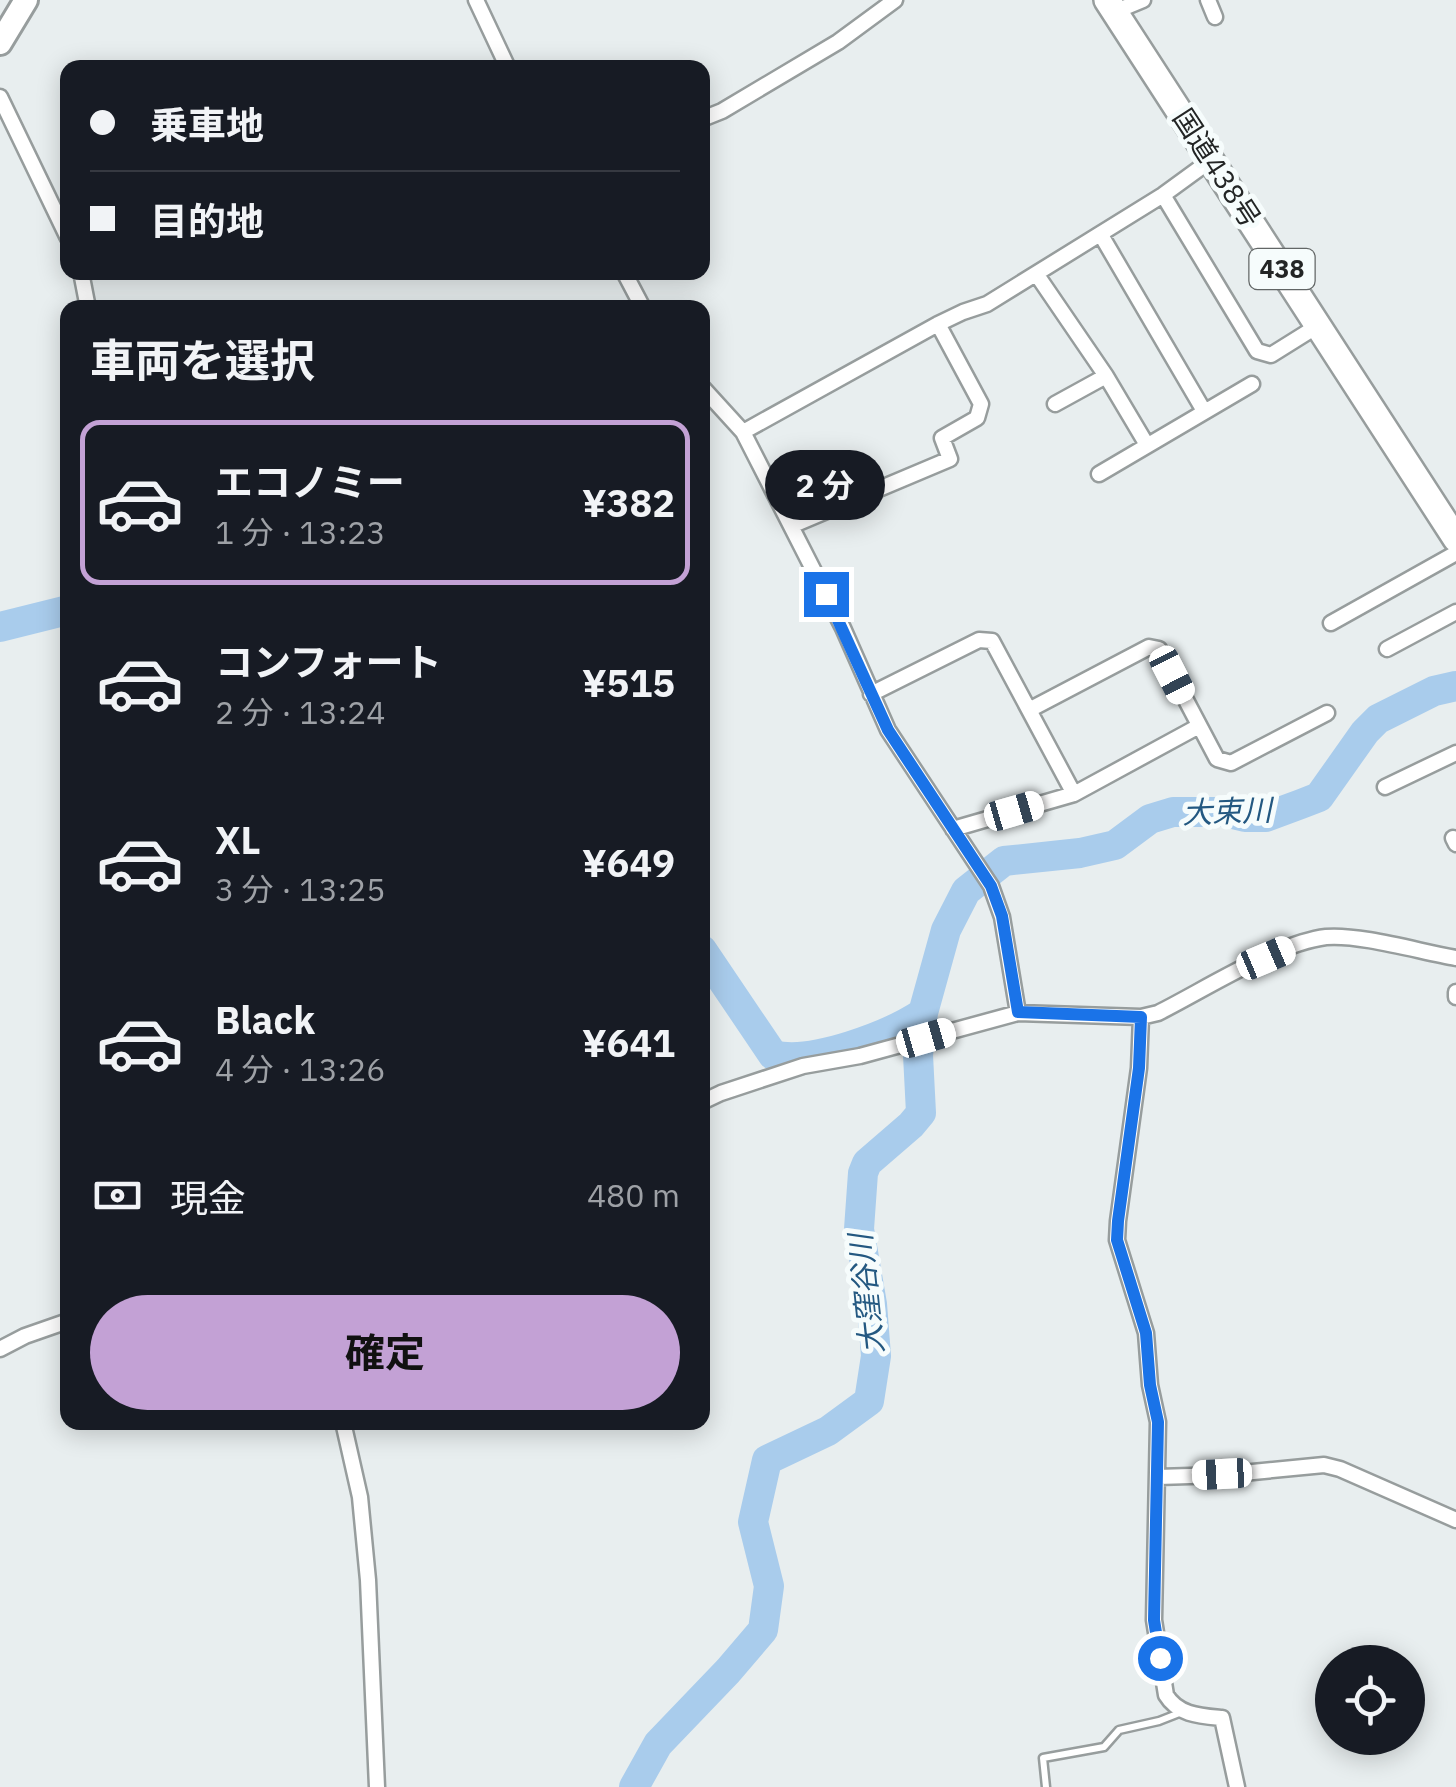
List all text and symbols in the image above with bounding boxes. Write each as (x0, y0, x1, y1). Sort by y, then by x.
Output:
text: 乗車地 (150, 100, 264, 149)
street label: 国道438号 (1165, 101, 1270, 234)
text: 目的地 (150, 196, 264, 245)
road number: 438 (1250, 249, 1314, 289)
text: 車両を選択 (90, 331, 315, 389)
callout: 2 分 (766, 449, 886, 519)
text: エコノミー (215, 457, 405, 506)
icon: car (95, 458, 185, 548)
text: 2 分 (796, 464, 854, 506)
text: ¥382 (582, 478, 675, 527)
text: 1 分 · 13:23 (215, 511, 385, 553)
route end (804, 572, 849, 617)
text: コンフォート (215, 637, 442, 686)
icon: car (95, 638, 185, 728)
car (1145, 641, 1199, 709)
text: ¥515 (582, 658, 675, 707)
text: 2 分 · 13:24 (215, 691, 385, 733)
car (981, 788, 1047, 834)
water label: 大束川 (1181, 789, 1276, 832)
text: XL (215, 815, 261, 864)
icon: car (95, 818, 185, 908)
text: ¥649 (582, 838, 675, 887)
text: 3 分 · 13:25 (215, 868, 385, 910)
car (1233, 932, 1299, 984)
text: Black (215, 995, 315, 1044)
icon: car (95, 998, 185, 1088)
car (893, 1015, 959, 1061)
text: ¥641 (582, 1018, 675, 1067)
text: 4 分 · 13:26 (215, 1048, 385, 1090)
icon: cash (90, 1168, 145, 1223)
text: 現金 (170, 1173, 246, 1222)
text: 480 m (587, 1174, 680, 1216)
water label: 大窪谷川 (840, 1229, 891, 1356)
button: 確定 (90, 1295, 680, 1410)
car (1191, 1457, 1253, 1491)
route start (1138, 1636, 1183, 1681)
map controls (1315, 1645, 1425, 1755)
button: locate (1315, 1645, 1425, 1755)

